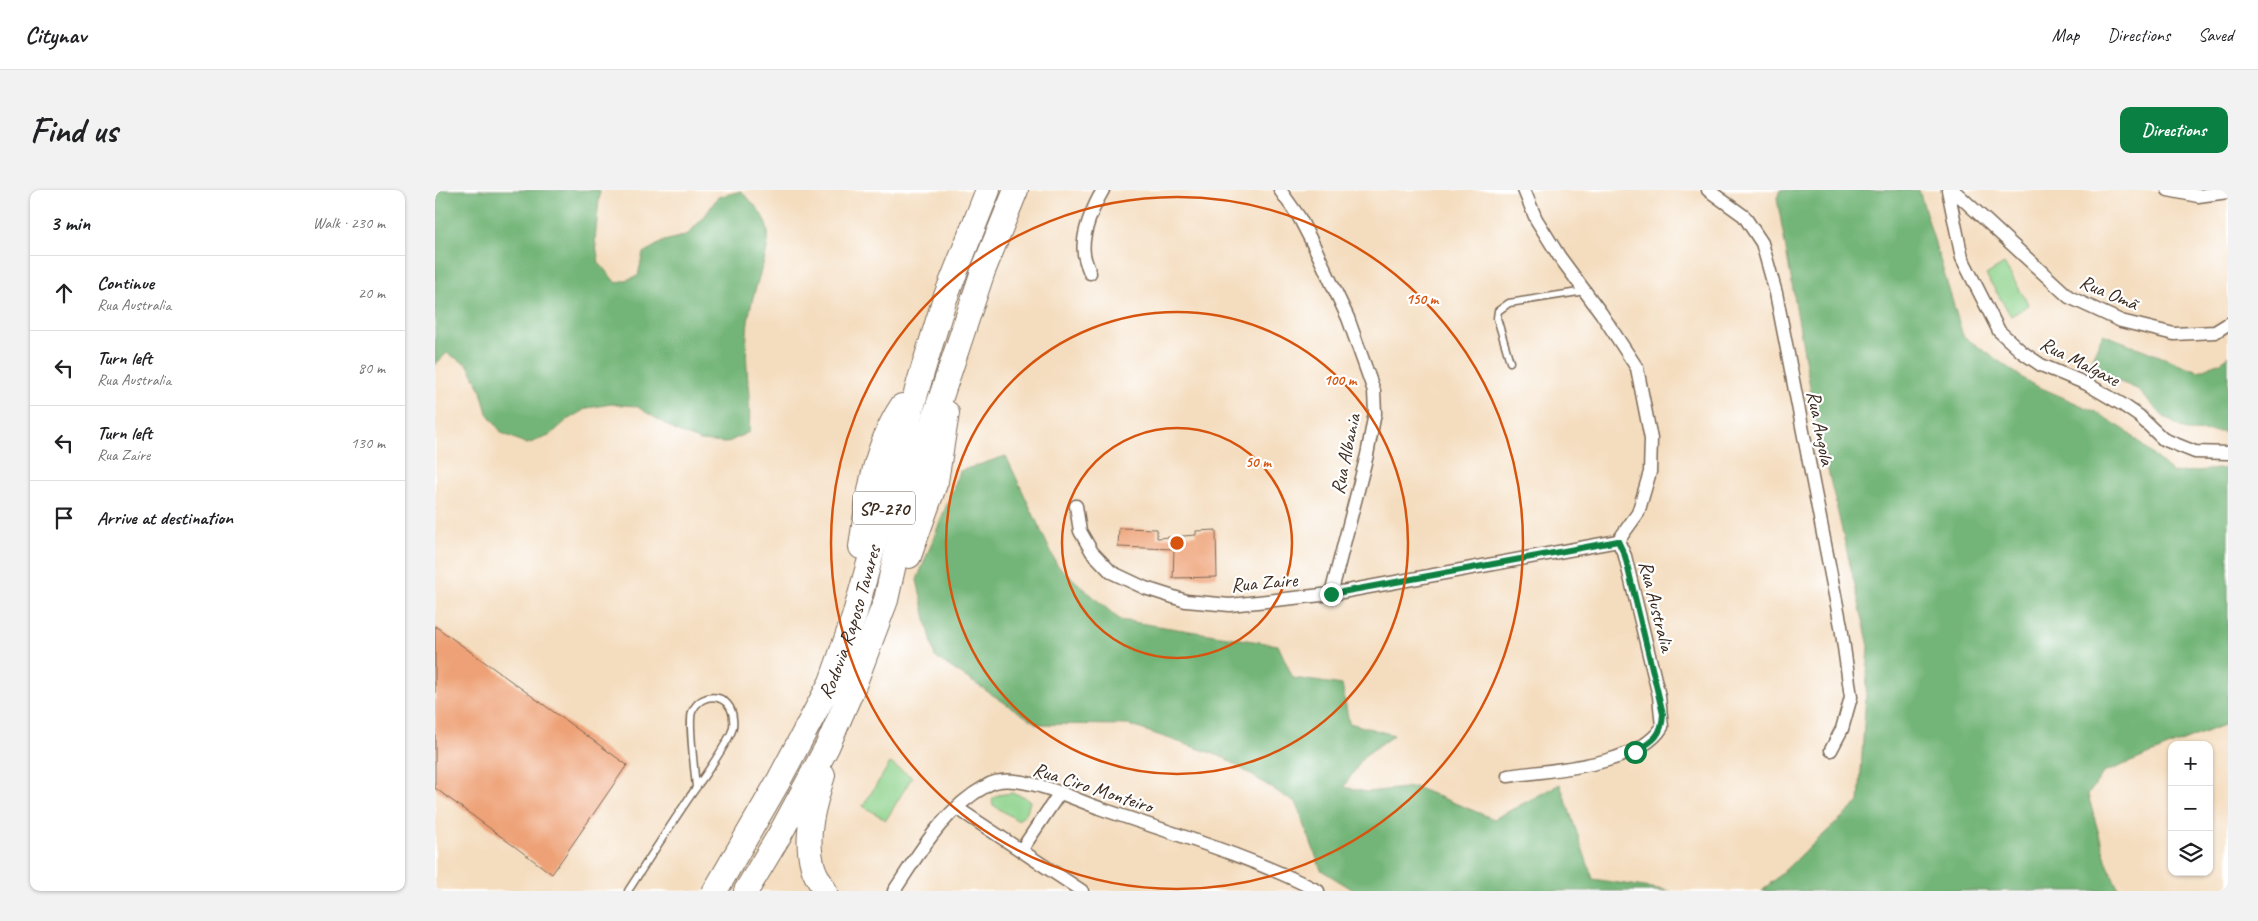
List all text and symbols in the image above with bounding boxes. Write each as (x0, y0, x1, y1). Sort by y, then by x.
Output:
text: Citynav (25, 20, 86, 50)
text: Map (2052, 24, 2079, 46)
text: Directions (2107, 24, 2170, 46)
text: Saved (2198, 24, 2233, 46)
button: Directions (2120, 107, 2228, 153)
text: Find us (30, 108, 117, 153)
text: 3 min (50, 210, 90, 236)
text: Walk · 230 m (313, 213, 385, 233)
street label: Rua Omã (2076, 269, 2144, 317)
text: Continue (97, 271, 154, 295)
icon: ahead (50, 279, 78, 307)
text: 20 m (358, 283, 385, 303)
text: 150 m (1406, 290, 1440, 309)
text: Rua Australia (97, 295, 171, 315)
street label: Rua Malgaxe (2036, 331, 2125, 393)
text: Turn left (97, 346, 152, 370)
icon: left (50, 354, 78, 382)
text: 80 m (358, 358, 385, 378)
text: Rua Australia (97, 370, 171, 390)
text: 100 m (1324, 371, 1358, 390)
street label: Rua Angola (1801, 389, 1840, 469)
street label: Rua Albania (1325, 410, 1367, 497)
text: Turn left (97, 421, 152, 445)
icon: left (50, 429, 78, 457)
text: 130 m (351, 433, 385, 453)
text: Rua Zaire (97, 445, 150, 465)
text: 50 m (1245, 453, 1272, 472)
road number: SP-270 (853, 492, 915, 524)
icon: arrive (50, 504, 78, 532)
text: Arrive at destination (97, 506, 233, 530)
centre of rings (1168, 534, 1186, 552)
street label: Rodovia Raposo Tavares (813, 541, 887, 703)
street label: Rua Australia (1633, 558, 1680, 656)
street label: Rua Zaire (1230, 567, 1300, 598)
route end (1320, 583, 1343, 606)
route start (1624, 741, 1647, 764)
map controls (2168, 741, 2213, 876)
button: + (2168, 741, 2213, 786)
street label: Rua Ciro Monteiro (1030, 756, 1158, 819)
button: − (2168, 786, 2213, 831)
button: layers (2168, 831, 2213, 876)

